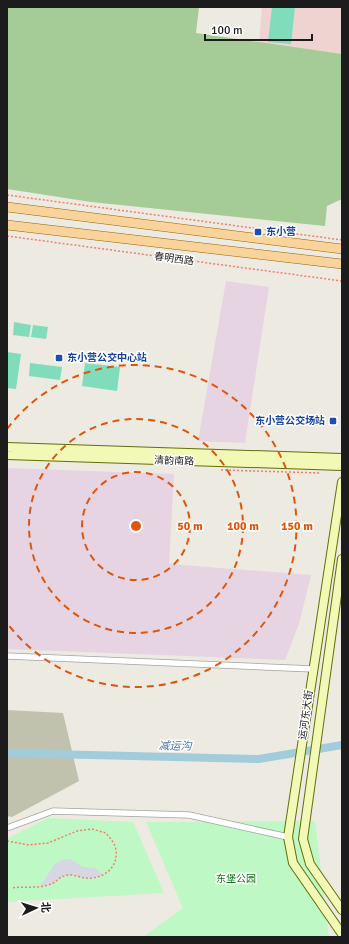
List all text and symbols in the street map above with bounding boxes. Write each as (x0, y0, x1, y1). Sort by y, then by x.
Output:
scale bar (205, 16, 312, 42)
text: 100 m (211, 23, 243, 38)
place label: 东小营 (266, 226, 296, 238)
marker: 东小营 (253, 227, 263, 237)
street label: 春明西路 (153, 250, 195, 268)
place label: 东小营公交中心站 (67, 352, 147, 364)
marker: 东小营公交中心站 (54, 353, 64, 363)
place label: 东小营公交场站 (255, 415, 325, 427)
marker: 东小营公交场站 (328, 416, 338, 426)
street label: 清韵南路 (154, 454, 194, 468)
centre of rings (129, 519, 143, 533)
text: 50 m (177, 519, 203, 534)
text: 100 m (227, 519, 259, 534)
text: 150 m (281, 519, 313, 534)
street label: 运河东大街 (297, 689, 315, 741)
water label: 减运沟 (158, 739, 193, 753)
park label: 东堡公园 (216, 873, 256, 885)
north arrow (16, 888, 56, 928)
text: 北 (39, 901, 52, 913)

